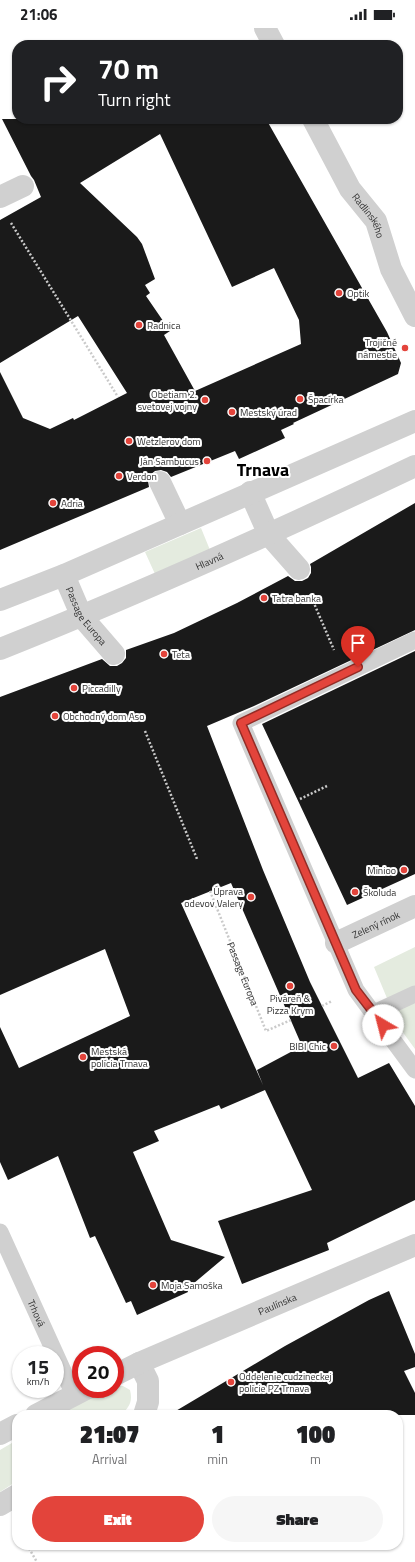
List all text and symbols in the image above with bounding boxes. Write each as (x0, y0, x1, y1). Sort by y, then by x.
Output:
text: 21:06 (20, 3, 57, 26)
text: 70 m (98, 47, 159, 90)
icon: right (32, 56, 84, 108)
text: Turn right (98, 86, 171, 113)
street label: Radlinského (349, 190, 388, 240)
place label: Optik (347, 286, 370, 301)
marker: Optik (334, 288, 344, 298)
place label: Radnica (147, 318, 180, 333)
marker: Radnica (134, 320, 144, 330)
place label: Trojičné námestie (358, 335, 397, 362)
marker: Trojičné námestie (400, 343, 410, 353)
place label: Obetiam 2. svetovej vojny (137, 387, 197, 414)
place label: Špacírka (308, 392, 343, 407)
marker: Špacírka (295, 394, 305, 404)
marker: Obetiam 2. svetovej vojny (200, 395, 210, 405)
place label: Mestský úrad (240, 405, 297, 420)
marker: Mestský úrad (227, 407, 237, 417)
place label: Wetzlerov dom (137, 434, 201, 449)
marker: Wetzlerov dom (124, 436, 134, 446)
place label: Ján Sambucus (140, 454, 199, 469)
marker: Ján Sambucus (202, 456, 212, 466)
district label: Trnava (237, 456, 289, 483)
place label: Verdon (127, 469, 157, 484)
marker: Verdon (114, 471, 124, 481)
place label: Adria (61, 496, 83, 511)
marker: Adria (48, 498, 58, 508)
street label: Hlavná (193, 548, 226, 574)
street label: Passage Europa (62, 584, 111, 648)
place label: Tatra banka (272, 591, 321, 606)
marker: Tatra banka (259, 593, 269, 603)
pin (341, 626, 375, 667)
icon: arrive (347, 632, 369, 654)
place label: Teta (172, 647, 190, 662)
marker: Teta (159, 649, 169, 659)
place label: Piccadilly (82, 681, 121, 696)
marker: Piccadilly (69, 683, 79, 693)
place label: Obchodný dom Aso (63, 709, 145, 724)
marker: Obchodný dom Aso (50, 711, 60, 721)
place label: Minioo (367, 863, 396, 878)
marker: Minioo (399, 865, 409, 875)
place label: Úprava odevov Valery (184, 884, 243, 911)
place label: Školuda (363, 885, 396, 900)
marker: Školuda (350, 887, 360, 897)
marker: Úprava odevov Valery (246, 892, 256, 902)
street label: Zelený rínok (349, 907, 402, 942)
street label: Passage Europa (224, 940, 263, 1008)
marker: Piváreň & Pizza Krym (285, 981, 295, 991)
place label: Piváreň & Pizza Krym (267, 991, 313, 1018)
position arrow (362, 1004, 404, 1046)
place label: BIBI Chic (289, 1039, 326, 1054)
marker: BIBI Chic (329, 1041, 339, 1051)
place label: Mestská polícia Trnava (91, 1044, 148, 1071)
marker: Mestská polícia Trnava (78, 1052, 88, 1062)
place label: Moja Samoška (161, 1278, 223, 1293)
marker: Moja Samoška (148, 1280, 158, 1290)
street label: Paulínska (255, 1289, 299, 1319)
street label: Trhová (24, 1297, 49, 1329)
speed limit sign: 20 (72, 1346, 124, 1398)
text: 15 (27, 1351, 49, 1382)
place label: Oddelenie cudzineckej polície PZ Trnava (239, 1369, 332, 1396)
text: km/h (27, 1374, 49, 1389)
marker: Oddelenie cudzineckej polície PZ Trnava (226, 1377, 236, 1387)
text: 21:07 (80, 1416, 139, 1452)
text: 1 (211, 1416, 224, 1452)
text: 100 (296, 1416, 335, 1452)
text: Arrival (92, 1449, 127, 1469)
text: min (207, 1449, 228, 1469)
text: m (310, 1449, 321, 1469)
button: Exit (32, 1496, 204, 1542)
button: Share (212, 1496, 383, 1542)

